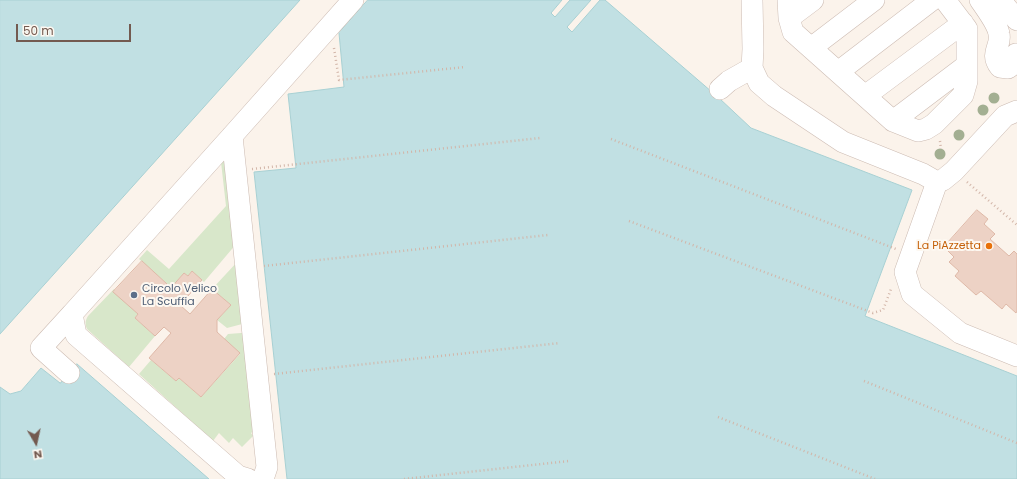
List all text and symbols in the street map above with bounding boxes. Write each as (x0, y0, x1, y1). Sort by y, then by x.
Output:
scale bar (18, 16, 133, 42)
text: 50 m (23, 22, 54, 39)
place label: La PiAzzetta (917, 239, 981, 253)
marker: La PiAzzetta (984, 241, 994, 251)
place label: Circolo Velico La Scuffia (142, 282, 217, 308)
marker: Circolo Velico La Scuffia (129, 290, 139, 300)
north arrow (16, 423, 56, 463)
text: N (33, 446, 43, 463)

